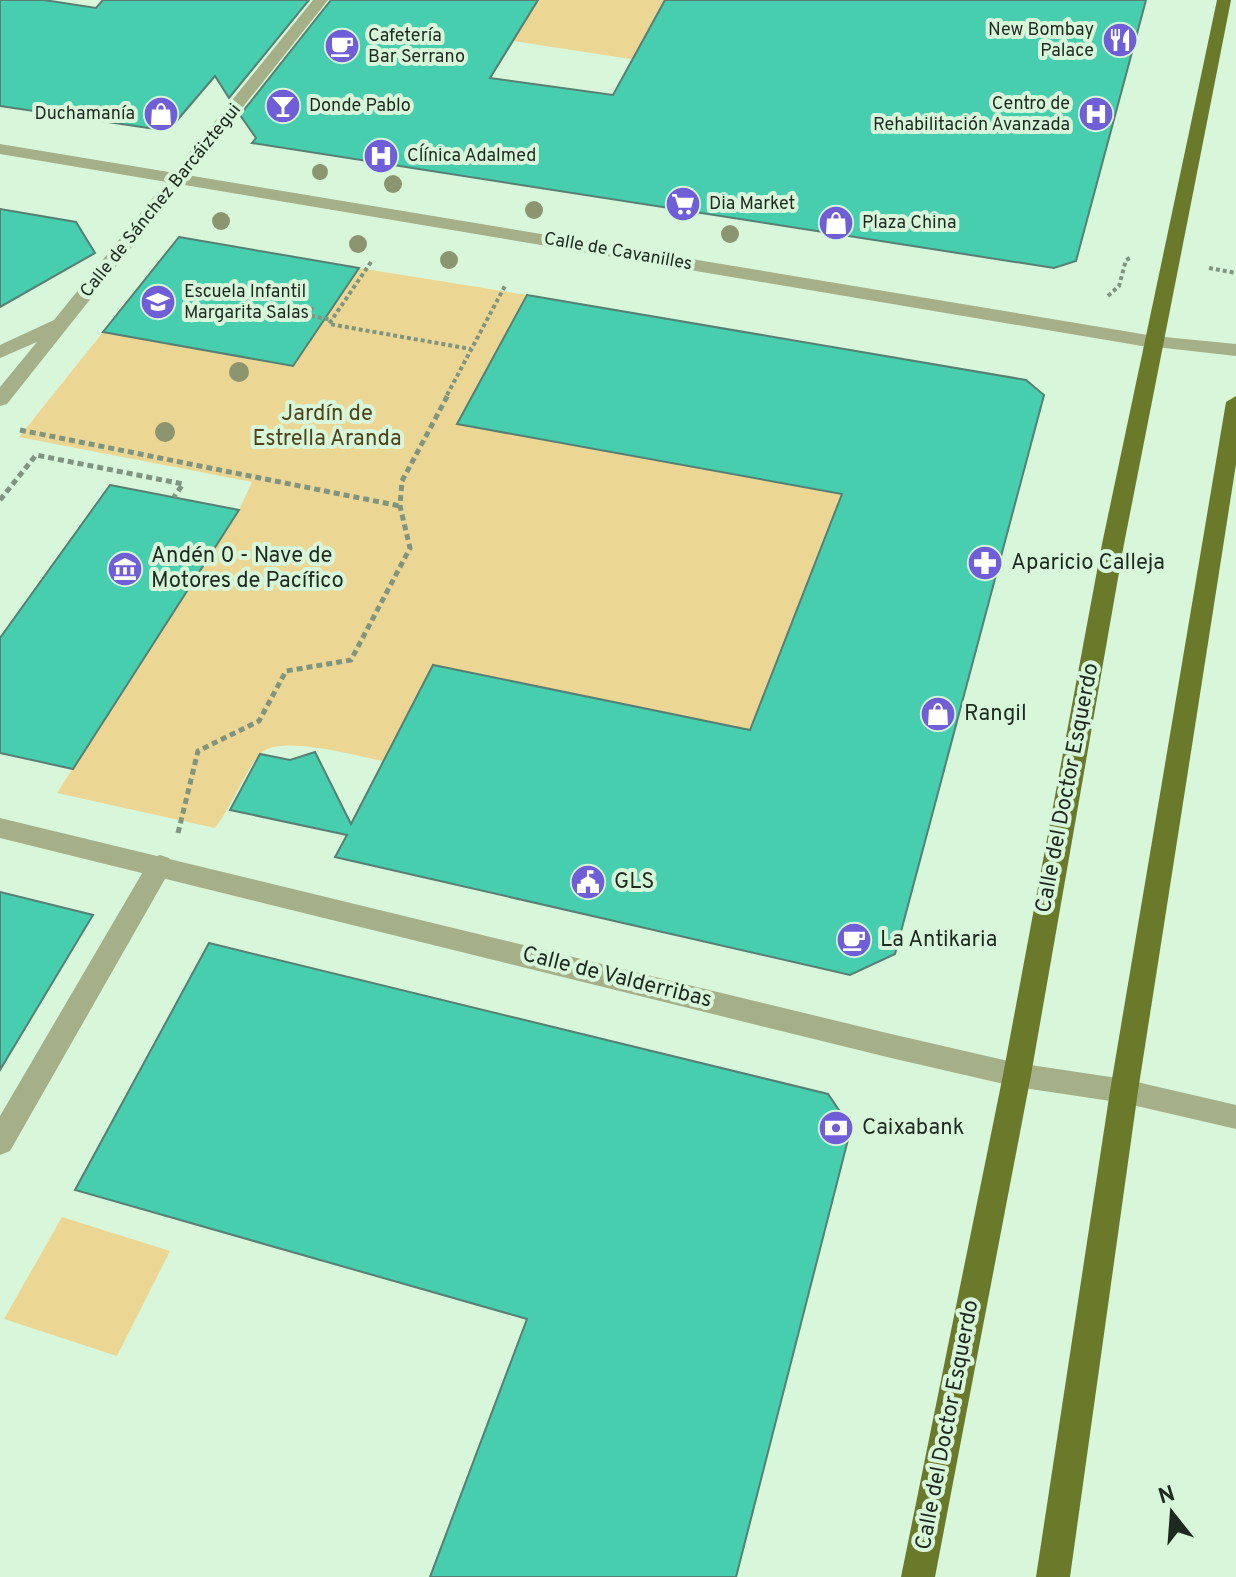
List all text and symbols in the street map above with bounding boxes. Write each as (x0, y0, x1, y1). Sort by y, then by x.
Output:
place label: New Bombay Palace (988, 19, 1094, 63)
restaurant icon: New Bombay Palace (1101, 21, 1139, 59)
place label: Cafetería Bar Serrano (368, 25, 465, 69)
cafe icon: Cafetería Bar Serrano (323, 27, 361, 65)
bar icon: Donde Pablo (264, 87, 302, 125)
place label: Centro de Rehabilitación Avanzada (873, 93, 1070, 137)
shop icon: Duchamanía (142, 95, 180, 133)
place label: Donde Pablo (309, 95, 411, 118)
hospital icon: Centro de Rehabilitación Avanzada (1077, 95, 1115, 133)
street label: Calle de Sánchez Barcáiztegui (76, 99, 246, 303)
place label: Duchamanía (35, 103, 135, 126)
hospital icon: Cĺínica Adalmed (362, 137, 400, 175)
place label: Cĺínica Adalmed (407, 143, 536, 168)
supermarket icon: Dia Market (664, 185, 702, 223)
place label: Dia Market (709, 193, 795, 216)
shop icon: Plaza China (817, 204, 855, 242)
place label: Plaza China (862, 212, 956, 235)
street label: Calle de Cavanilles (542, 228, 694, 276)
place label: Escuela Infantil Margarita Salas (184, 281, 309, 325)
school or university icon: Escuela Infantil Margarita Salas (139, 283, 177, 321)
park label: Jardín de Estrella Aranda (252, 401, 402, 453)
place label: Andén 0 - Nave de Motores de Pacífico (151, 543, 344, 595)
pharmacy icon: Aparicio Calleja (966, 544, 1004, 582)
museum icon: Andén 0 - Nave de Motores de Pacífico (106, 550, 144, 588)
place label: Aparicio Calleja (1011, 550, 1165, 577)
street label: Calle del Doctor Esquerdo (1031, 661, 1105, 915)
shop icon: Rangil (919, 695, 957, 733)
place label: Rangil (964, 701, 1027, 728)
public building icon: GLS (569, 863, 607, 901)
place label: GLS (614, 869, 654, 896)
cafe icon: La Antikaria (835, 921, 873, 959)
place label: La Antikaria (880, 927, 997, 954)
street label: Calle de Valderribas (519, 941, 715, 1015)
bank icon: Caixabank (817, 1109, 855, 1147)
place label: Caixabank (862, 1115, 964, 1142)
street label: Calle del Doctor Esquerdo (911, 1298, 985, 1552)
north arrow (1132, 1473, 1212, 1553)
text: N (1155, 1481, 1178, 1511)

